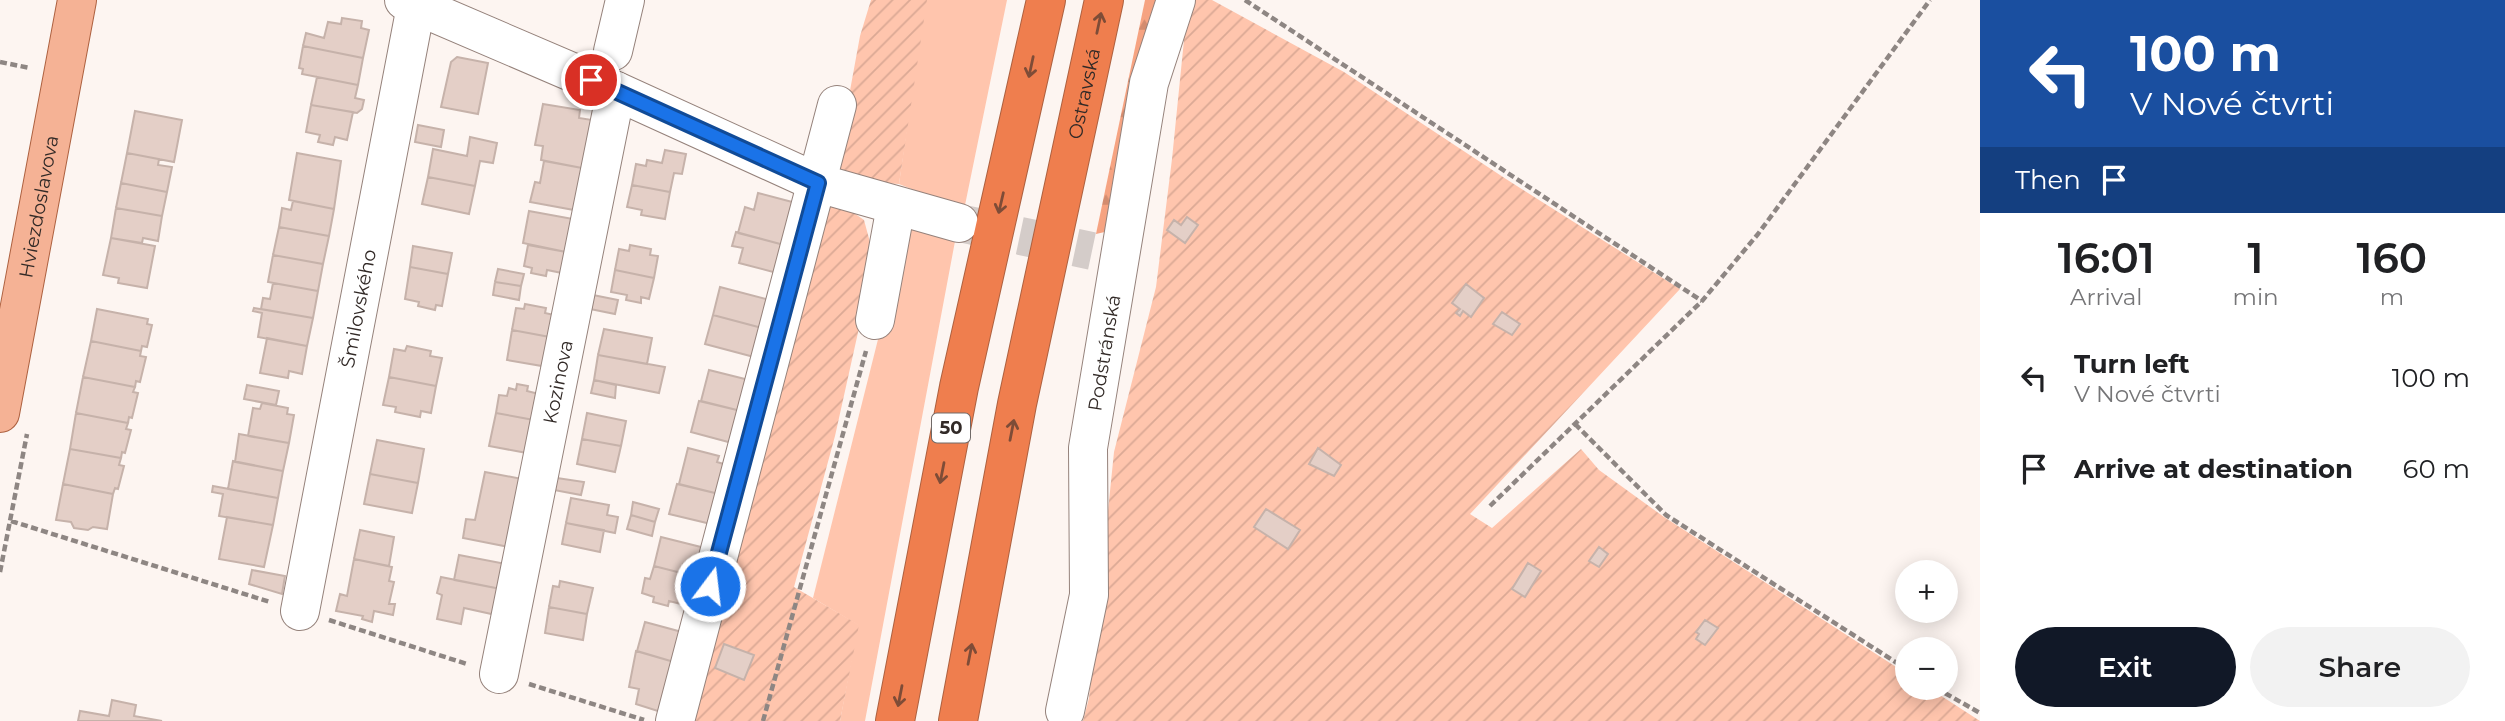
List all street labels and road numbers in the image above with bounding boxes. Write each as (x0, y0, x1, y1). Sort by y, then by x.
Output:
street label: Ostravská (1063, 46, 1105, 141)
street label: Hviezdoslavova (14, 133, 64, 280)
street label: Šmilovského (336, 247, 381, 370)
street label: Podstránská (1083, 293, 1125, 413)
street label: Kozinova (538, 338, 578, 426)
road number: 50 (932, 414, 970, 442)

